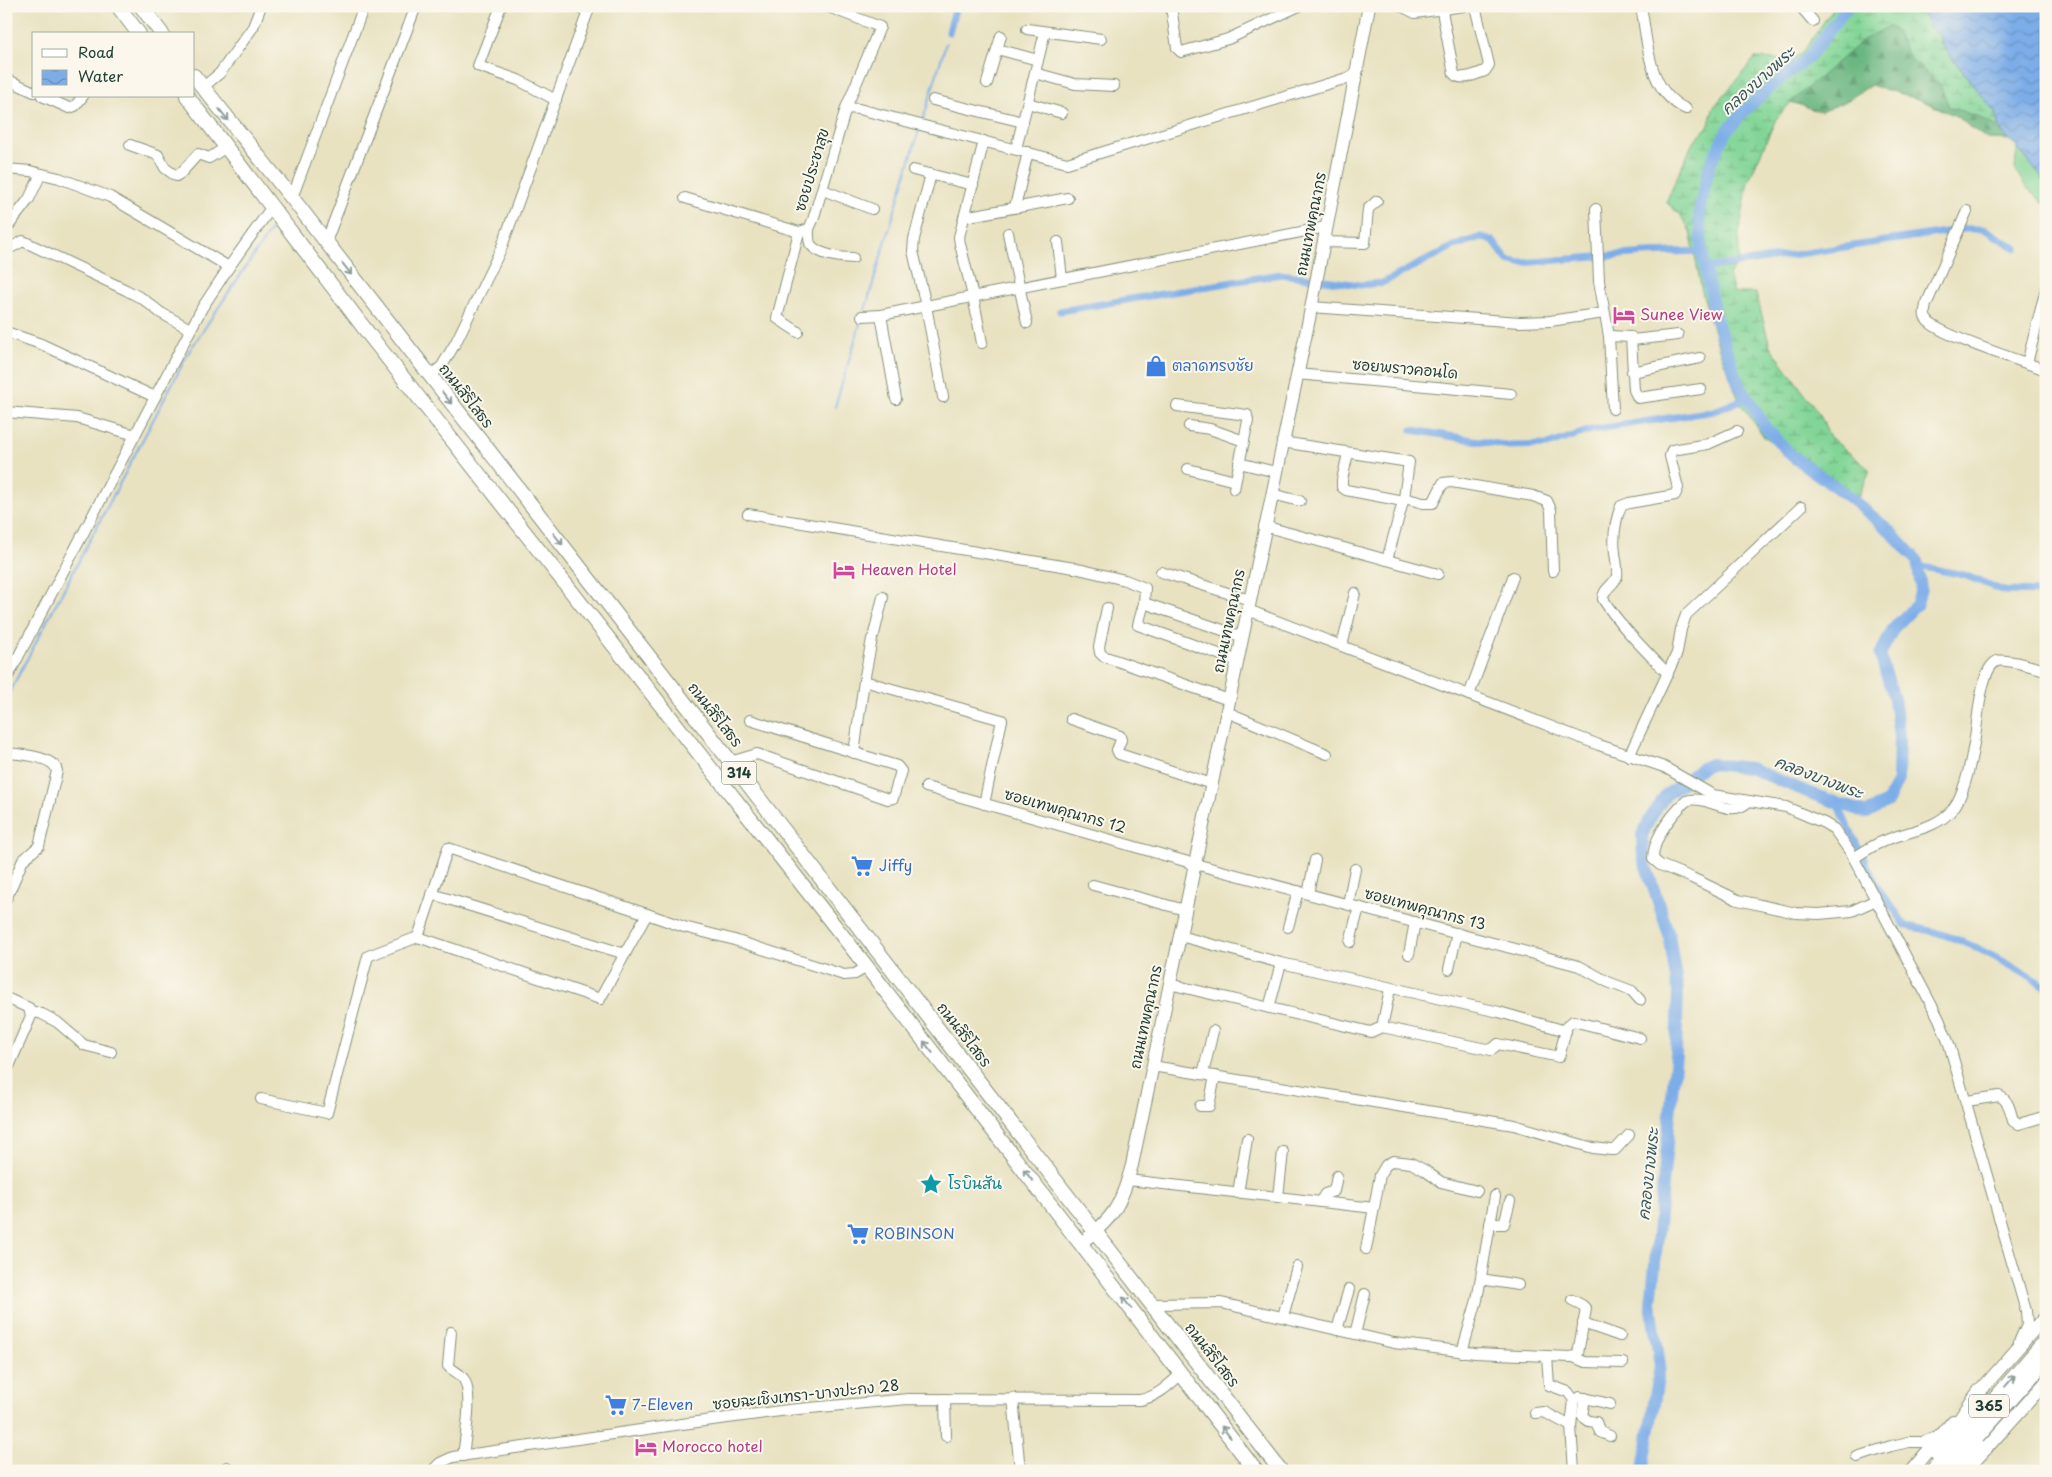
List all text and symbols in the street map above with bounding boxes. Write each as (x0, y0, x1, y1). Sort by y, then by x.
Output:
legend (32, 32, 195, 98)
water label: คลองบางพระ (1715, 38, 1801, 119)
text: Road (78, 40, 114, 63)
text: Water (78, 64, 123, 87)
one-way arrow (219, 108, 230, 121)
street label: ซอยประชาสุข (787, 125, 835, 214)
street label: ถนนเทพคุณากร (1288, 170, 1332, 278)
one-way arrow (342, 262, 352, 276)
hotel icon: Sunee View (1611, 302, 1637, 328)
place label: Sunee View (1640, 302, 1723, 325)
street label: ซอยพราวคอนโด (1351, 351, 1459, 384)
shop icon: ตลาดทรงชัย (1143, 353, 1169, 379)
place label: ตลาดทรงชัย (1172, 353, 1254, 376)
street label: ถนนสิริโสธร (434, 358, 500, 433)
one-way arrow (441, 391, 452, 404)
one-way arrow (552, 533, 563, 546)
hotel icon: Heaven Hotel (831, 557, 857, 583)
place label: Heaven Hotel (861, 557, 957, 580)
street label: ถนนเทพคุณากร (1205, 567, 1251, 675)
street label: ถนนสิริโสธร (683, 677, 749, 752)
water label: คลองบางพระ (1772, 748, 1868, 804)
road number: 314 (722, 761, 756, 784)
street label: ซอยเทพคุณากร 12 (1001, 781, 1129, 839)
supermarket icon: Jiffy (849, 853, 875, 879)
place label: Jiffy (879, 853, 912, 876)
street label: ซอยเทพคุณากร 13 (1362, 880, 1489, 936)
street label: ถนนเทพคุณากร (1122, 963, 1168, 1071)
street label: ถนนสิริโสธร (932, 997, 998, 1072)
one-way arrow (922, 1040, 933, 1053)
water label: คลองบางพระ (1630, 1125, 1664, 1221)
one-way arrow (1022, 1169, 1033, 1182)
place icon: โรบินสัน (918, 1171, 944, 1197)
place label: โรบินสัน (948, 1171, 1002, 1194)
supermarket icon: ROBINSON (845, 1221, 871, 1247)
place label: ROBINSON (874, 1221, 955, 1244)
one-way arrow (1121, 1297, 1132, 1310)
street label: ถนนสิริโสธร (1180, 1317, 1246, 1392)
street label: ซอยฉะเชิงเทรา-บางปะกง 28 (711, 1372, 900, 1415)
one-way arrow (2004, 1375, 2016, 1388)
supermarket icon: 7-Eleven (603, 1392, 629, 1418)
place label: 7-Eleven (632, 1392, 693, 1415)
road number: 365 (1969, 1394, 2009, 1418)
one-way arrow (1221, 1425, 1231, 1439)
hotel icon: Morocco hotel (633, 1434, 659, 1460)
place label: Morocco hotel (662, 1434, 763, 1457)

